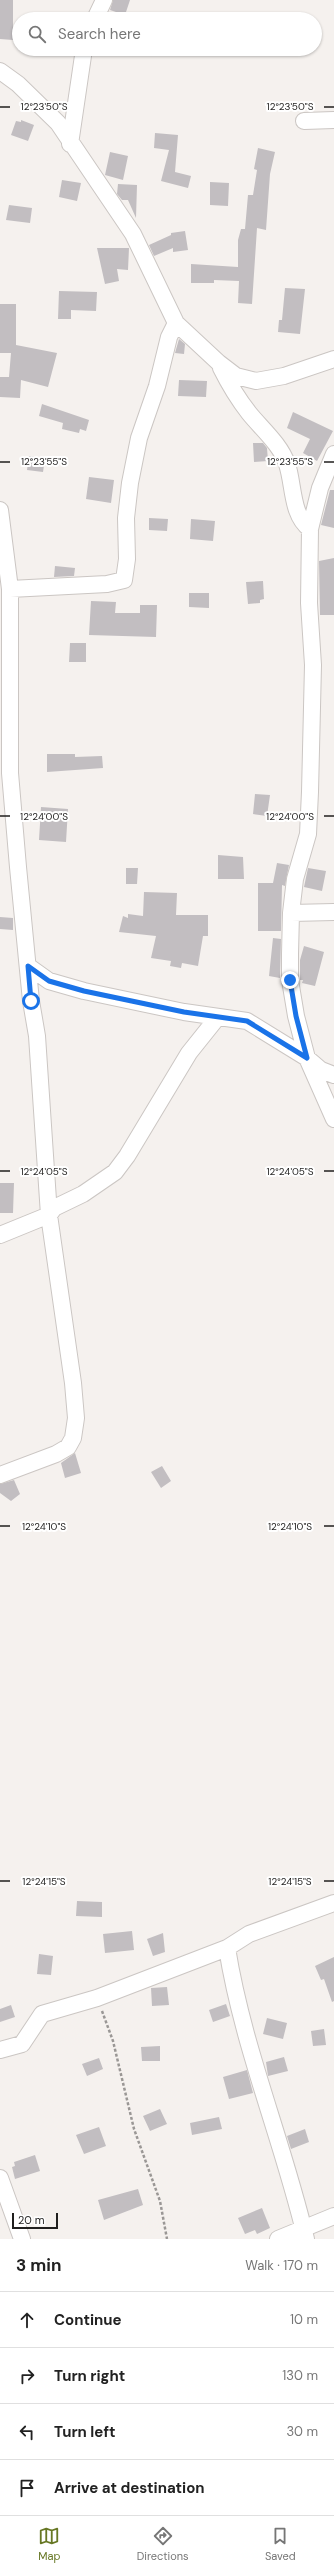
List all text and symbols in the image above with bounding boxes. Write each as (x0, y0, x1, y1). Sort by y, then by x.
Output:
search box (12, 12, 322, 56)
icon: search (26, 23, 48, 45)
text: Search here (58, 24, 141, 44)
text: 12°23'50"S (21, 100, 68, 113)
text: 12°23'50"S (267, 100, 314, 113)
text: 12°23'55"S (21, 455, 67, 468)
text: 12°23'55"S (267, 455, 313, 468)
text: 12°24'00"S (20, 810, 68, 823)
text: 12°24'00"S (266, 810, 314, 823)
route end (281, 971, 299, 989)
route start (22, 992, 40, 1010)
text: 12°24'05"S (20, 1165, 68, 1178)
text: 12°24'05"S (266, 1165, 314, 1178)
text: 12°24'10"S (22, 1520, 66, 1533)
text: 12°24'10"S (268, 1520, 312, 1533)
text: 12°24'15"S (22, 1875, 66, 1888)
text: 12°24'15"S (268, 1875, 312, 1888)
scale bar (12, 2211, 58, 2230)
text: 20 m (18, 2213, 44, 2227)
text: 3 min (16, 2254, 61, 2276)
text: Walk · 170 m (245, 2257, 318, 2274)
icon: ahead (16, 2309, 38, 2331)
text: Continue (54, 2310, 122, 2330)
text: 10 m (290, 2311, 318, 2328)
icon: right (16, 2365, 38, 2387)
text: Turn right (54, 2366, 125, 2386)
text: 130 m (282, 2367, 318, 2384)
icon: left (16, 2421, 38, 2443)
text: Turn left (54, 2422, 115, 2442)
text: 30 m (286, 2423, 318, 2440)
icon: arrive (16, 2477, 38, 2499)
text: Arrive at destination (54, 2478, 205, 2498)
tab: Map (38, 2525, 60, 2563)
tab: Directions (137, 2525, 189, 2563)
tab: Saved (265, 2525, 296, 2563)

